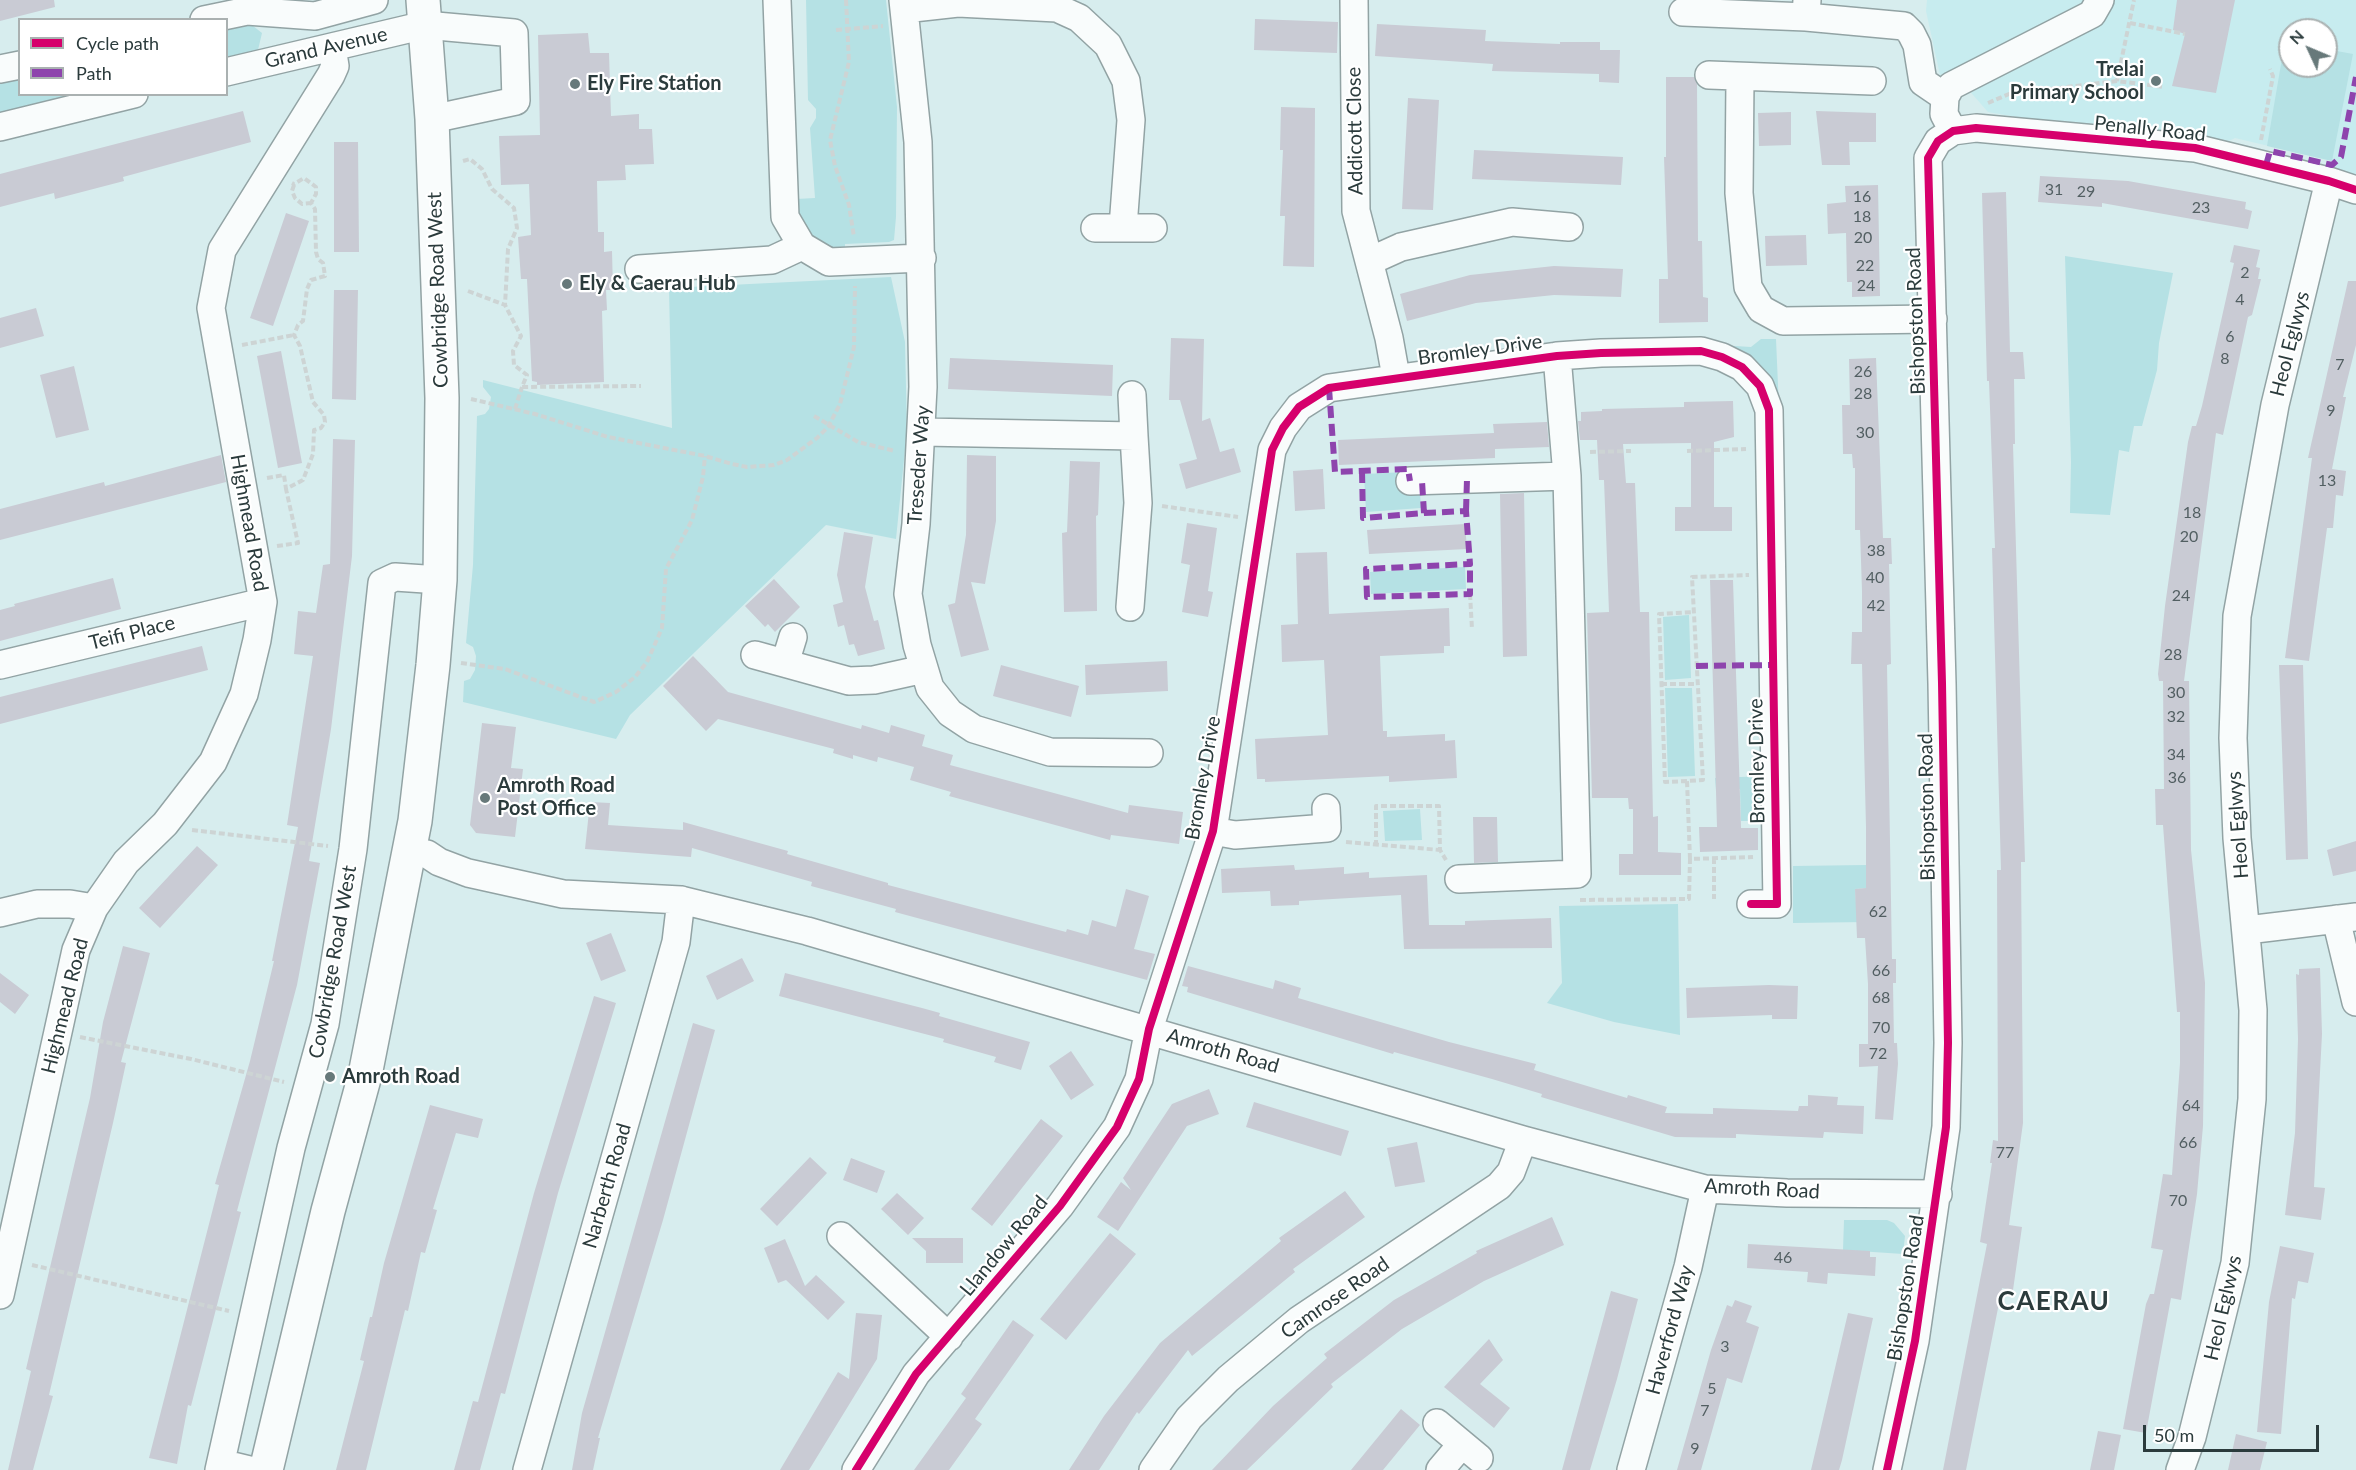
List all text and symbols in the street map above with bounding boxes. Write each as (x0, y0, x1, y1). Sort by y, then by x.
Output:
legend (18, 18, 228, 96)
north arrow (2278, 18, 2338, 78)
street label: Grand Avenue (262, 22, 390, 74)
text: N (2285, 26, 2307, 48)
text: Cycle path (76, 32, 159, 54)
place label: Trelai Primary School (2010, 58, 2144, 105)
text: Path (76, 62, 112, 84)
street label: Addicott Close (1342, 67, 1368, 195)
place label: Ely Fire Station (587, 72, 722, 96)
marker: Trelai Primary School (2149, 74, 2163, 88)
marker: Ely Fire Station (568, 77, 582, 91)
street label: Penally Road (2093, 111, 2207, 147)
house number: 31 (2045, 180, 2063, 200)
house number: 29 (2077, 182, 2095, 202)
house number: 16 (1853, 187, 1871, 207)
street label: Cowbridge Road West (423, 192, 453, 388)
house number: 23 (2192, 198, 2210, 218)
house number: 18 (1853, 207, 1871, 227)
house number: 20 (1854, 228, 1872, 248)
street label: Bishopston Road (1901, 247, 1931, 395)
house number: 22 (1856, 256, 1874, 276)
house number: 2 (2240, 263, 2250, 283)
place label: Ely & Caerau Hub (579, 272, 736, 296)
house number: 24 (1857, 276, 1875, 296)
marker: Ely & Caerau Hub (560, 277, 574, 291)
street label: Heol Eglwys (2265, 289, 2315, 399)
house number: 4 (2235, 290, 2245, 310)
house number: 6 (2225, 327, 2235, 347)
street label: Bromley Drive (1416, 329, 1544, 371)
house number: 8 (2220, 349, 2230, 369)
house number: 7 (2335, 355, 2345, 375)
house number: 26 (1854, 362, 1872, 382)
house number: 28 (1854, 384, 1872, 404)
house number: 9 (2326, 401, 2336, 421)
street label: Treseder Way (903, 404, 935, 526)
house number: 30 (1856, 423, 1874, 443)
street label: Highmead Road (225, 452, 273, 594)
house number: 13 (2318, 471, 2336, 491)
house number: 18 (2183, 503, 2201, 523)
house number: 20 (2180, 527, 2198, 547)
house number: 38 (1867, 541, 1885, 561)
house number: 40 (1866, 568, 1884, 588)
house number: 24 (2172, 586, 2190, 606)
house number: 42 (1867, 596, 1885, 616)
street label: Teifi Place (86, 611, 178, 655)
house number: 28 (2164, 645, 2182, 665)
house number: 30 (2167, 683, 2185, 703)
street label: Bromley Drive (1744, 698, 1770, 824)
house number: 32 (2167, 707, 2185, 727)
street label: Bromley Drive (1180, 714, 1226, 842)
street label: Bishopston Road (1914, 733, 1940, 881)
house number: 34 (2167, 745, 2185, 765)
house number: 36 (2168, 768, 2186, 788)
street label: Heol Eglwys (2222, 771, 2254, 879)
place label: Amroth Road Post Office (497, 774, 615, 821)
marker: Amroth Road Post Office (478, 791, 492, 805)
street label: Cowbridge Road West (304, 863, 362, 1061)
house number: 62 (1869, 902, 1887, 922)
street label: Highmead Road (37, 936, 93, 1076)
house number: 66 (1872, 961, 1890, 981)
house number: 68 (1872, 988, 1890, 1008)
house number: 70 (1872, 1018, 1890, 1038)
street label: Amroth Road (1164, 1024, 1282, 1078)
house number: 72 (1869, 1044, 1887, 1064)
place label: Amroth Road (342, 1065, 460, 1089)
marker: Amroth Road (323, 1070, 337, 1084)
house number: 64 (2182, 1096, 2200, 1116)
street label: Narberth Road (578, 1121, 636, 1251)
house number: 66 (2179, 1133, 2197, 1153)
house number: 77 (1996, 1143, 2014, 1163)
street label: Amroth Road (1704, 1174, 1820, 1204)
street label: Llandow Road (955, 1191, 1053, 1301)
house number: 70 (2169, 1191, 2187, 1211)
street label: Bishopston Road (1883, 1213, 1929, 1363)
house number: 46 (1774, 1248, 1792, 1268)
street label: Camrose Road (1276, 1252, 1394, 1344)
street label: Heol Eglwys (2199, 1253, 2247, 1363)
street label: Haverford Way (1641, 1262, 1699, 1398)
district label: CAERAU (1998, 1286, 2110, 1318)
house number: 3 (1720, 1337, 1730, 1357)
house number: 5 (1707, 1379, 1717, 1399)
house number: 7 (1700, 1401, 1710, 1421)
scale bar (2146, 1413, 2322, 1451)
text: 50 m (2154, 1424, 2194, 1446)
house number: 9 (1690, 1439, 1700, 1459)

